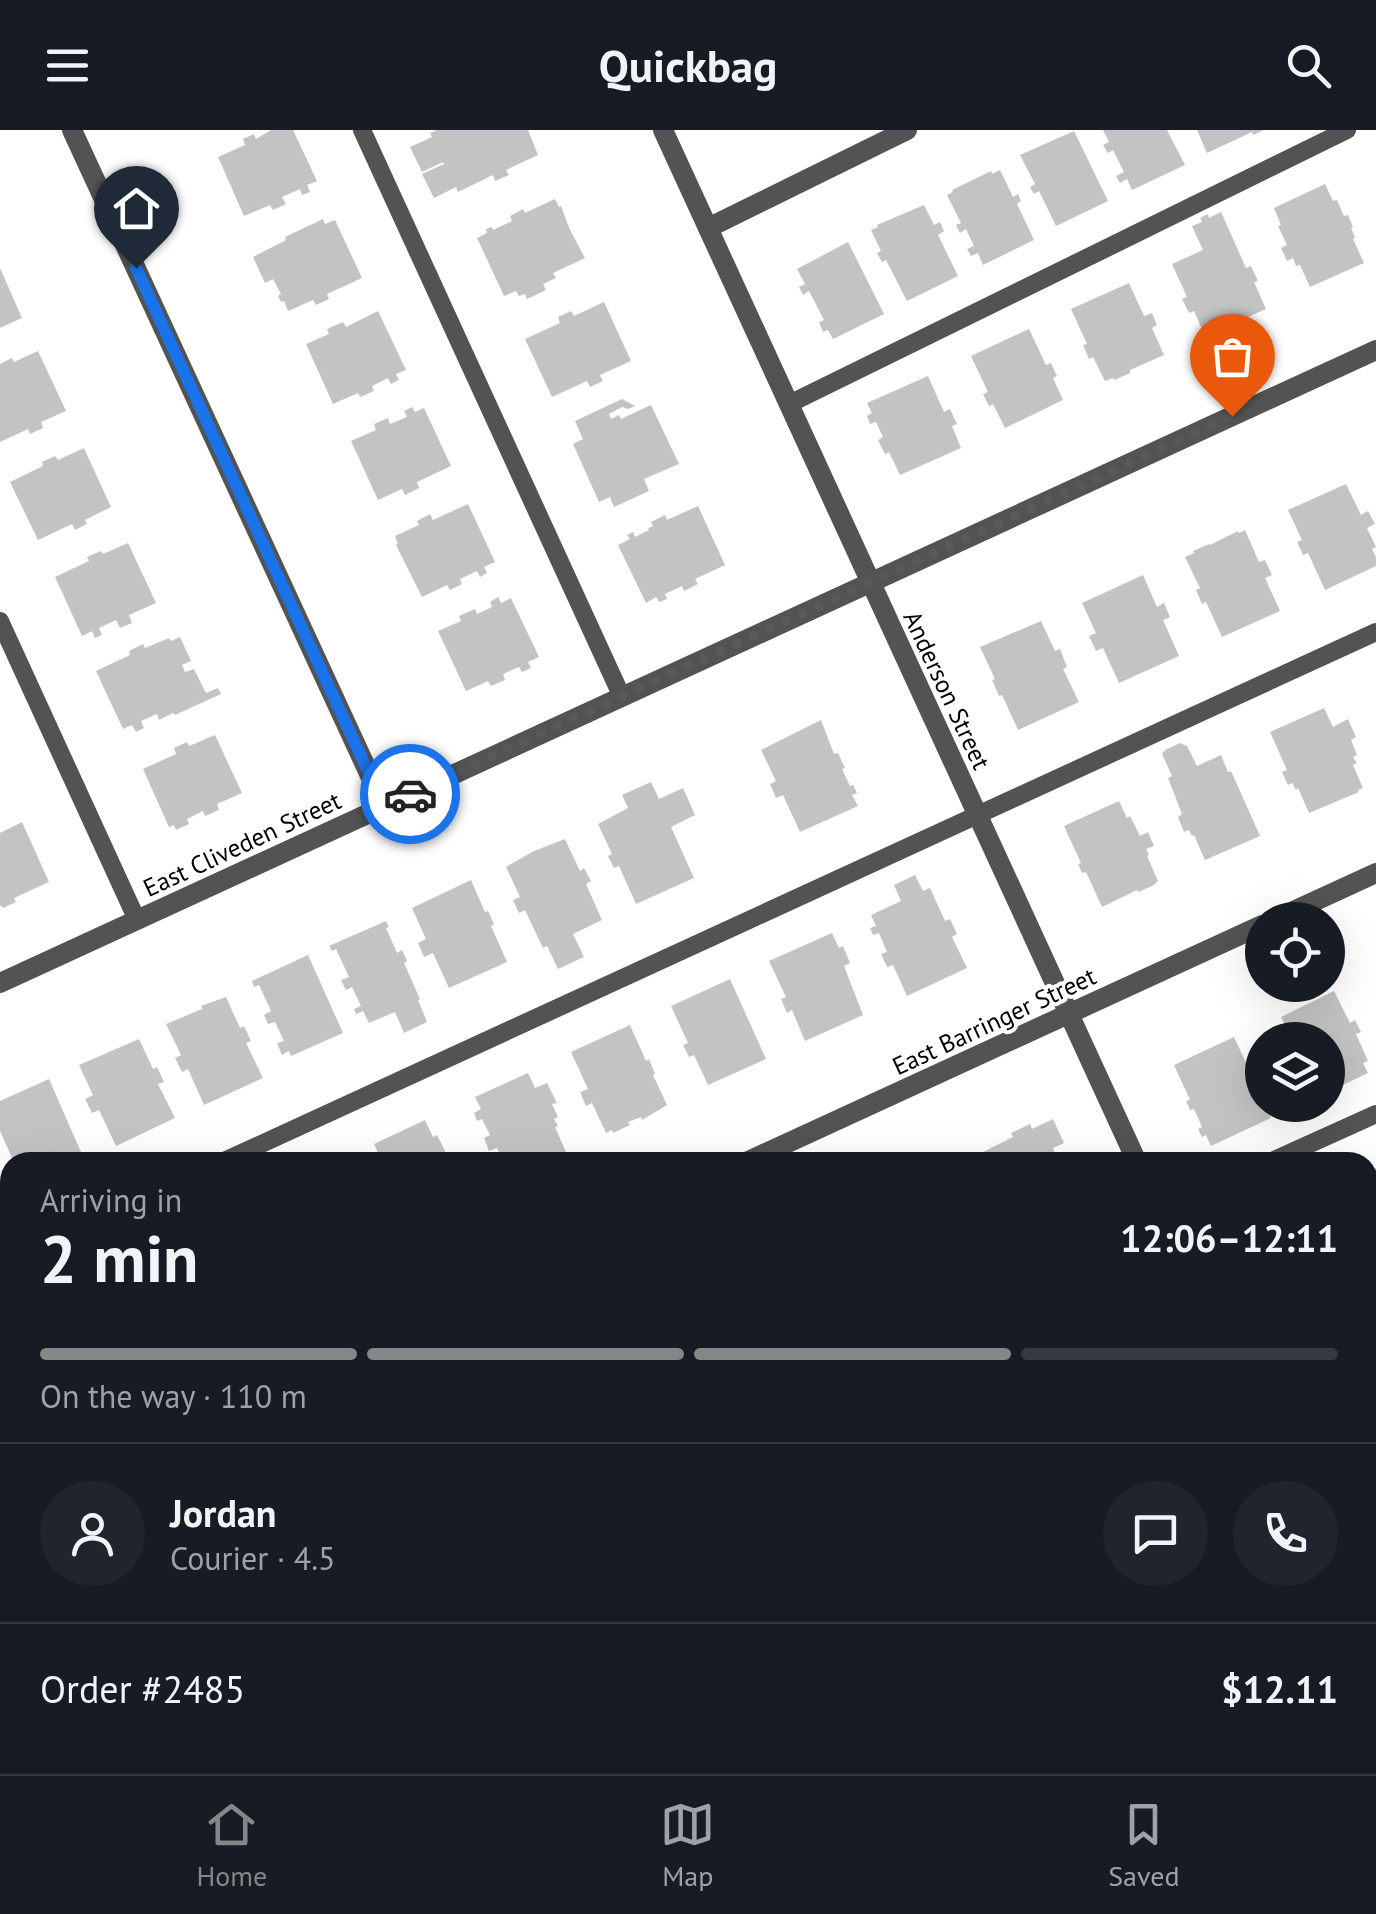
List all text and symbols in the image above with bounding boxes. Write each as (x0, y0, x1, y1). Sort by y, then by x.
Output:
text: Quickbag (599, 36, 777, 94)
icon: menu (40, 38, 95, 93)
icon: search (1281, 38, 1336, 93)
pin (94, 166, 179, 269)
icon: home (109, 181, 164, 236)
pin (1190, 314, 1275, 417)
icon: bag (1205, 329, 1260, 384)
street label: Anderson Street (896, 606, 998, 775)
courier (360, 744, 460, 844)
icon: car (383, 767, 438, 822)
street label: East Cliveden Street (138, 784, 346, 904)
map controls (1245, 902, 1345, 1122)
button: locate (1245, 902, 1345, 1002)
street label: East Barringer Street (887, 960, 1101, 1082)
button: layers (1245, 1022, 1345, 1122)
text: Arriving in (40, 1179, 182, 1221)
text: 12:06–12:11 (1120, 1213, 1338, 1262)
text: 2 min (40, 1216, 199, 1300)
text: On the way · 110 m (40, 1375, 307, 1417)
button: person (40, 1481, 145, 1586)
button: chat (1103, 1481, 1208, 1586)
button: phone (1233, 1481, 1338, 1586)
text: Jordan (170, 1488, 276, 1537)
text: Courier · 4.5 (170, 1537, 336, 1579)
text: Order #2485 (40, 1664, 245, 1713)
text: $12.11 (1221, 1664, 1338, 1713)
tab: Home (196, 1797, 267, 1894)
tab: Map (660, 1797, 715, 1894)
tab: Saved (1108, 1797, 1179, 1894)

